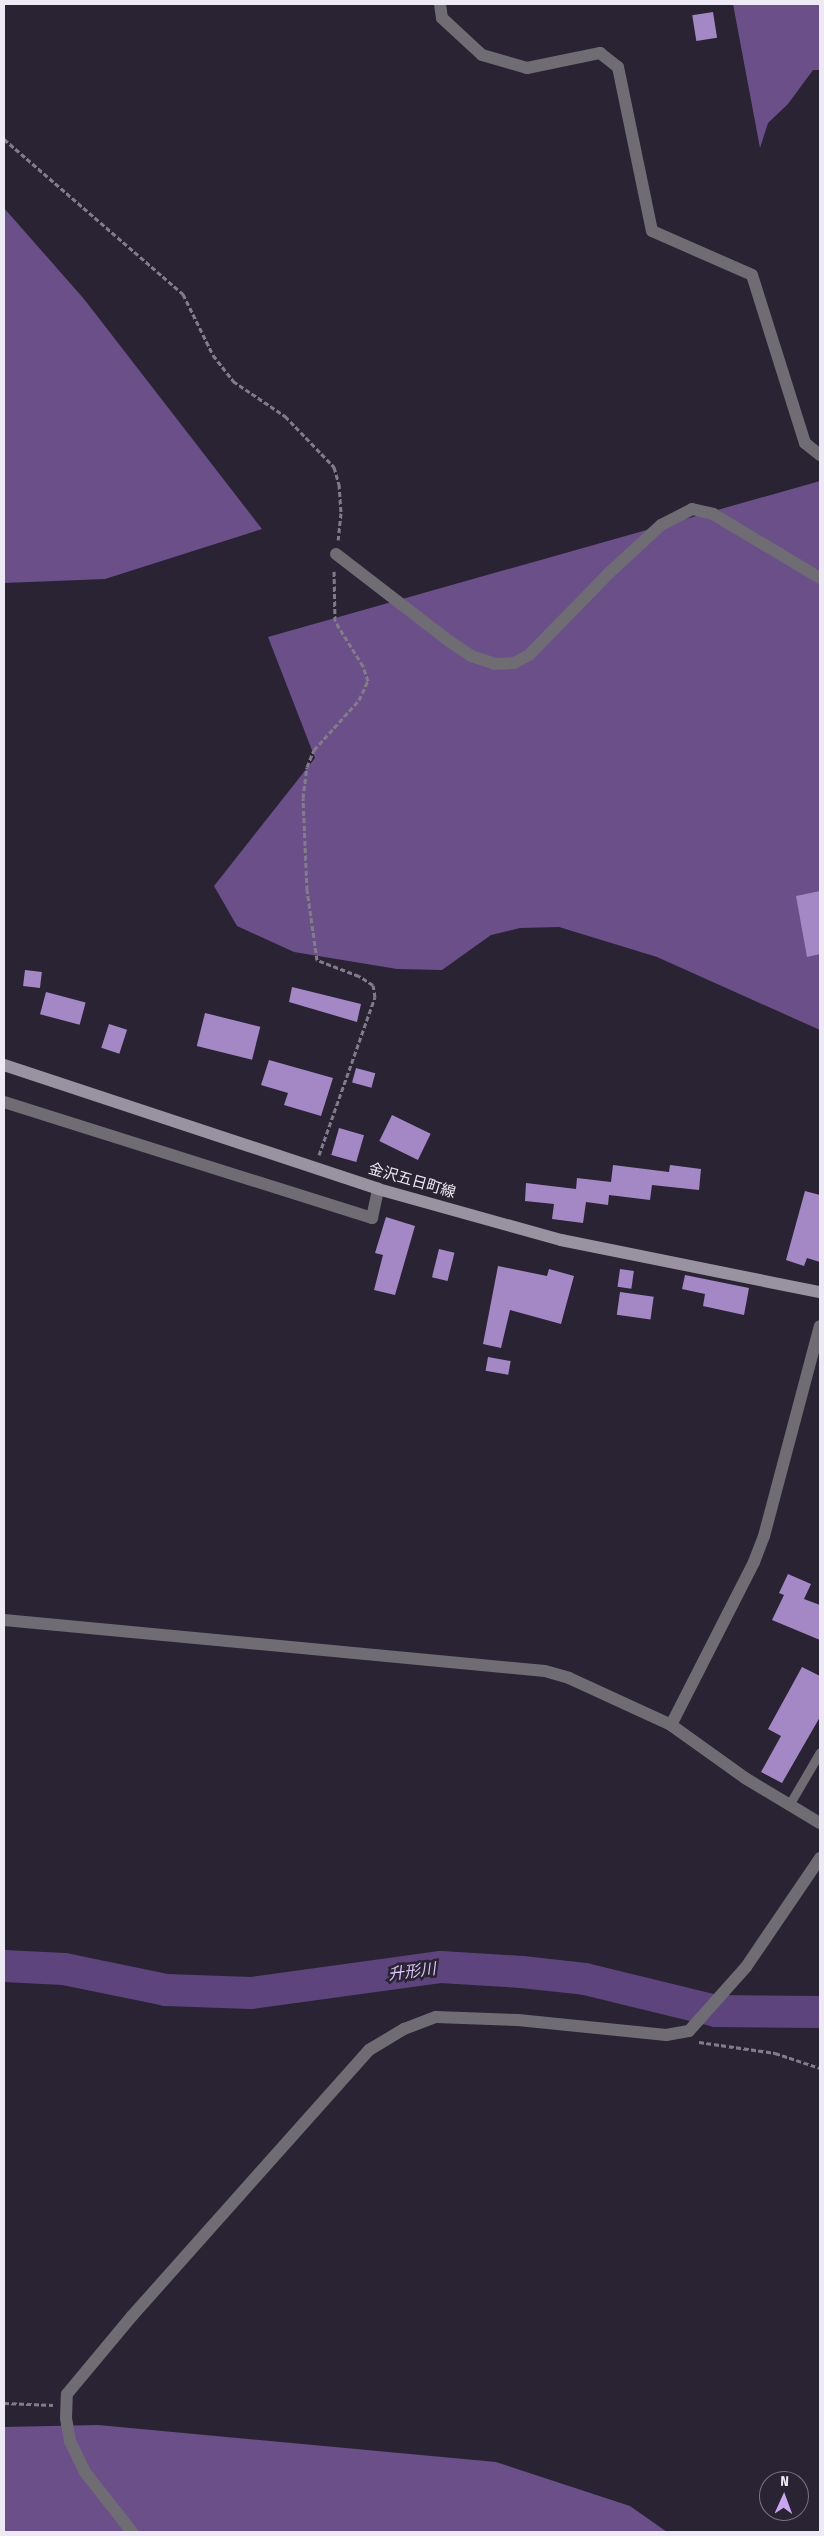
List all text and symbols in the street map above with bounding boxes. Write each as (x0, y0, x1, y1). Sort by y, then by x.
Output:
street label: 金沢五日町線 (366, 1160, 458, 1202)
water label: 升形川 (387, 1960, 437, 1984)
north arrow (759, 2471, 809, 2521)
text: N (780, 2473, 789, 2490)

